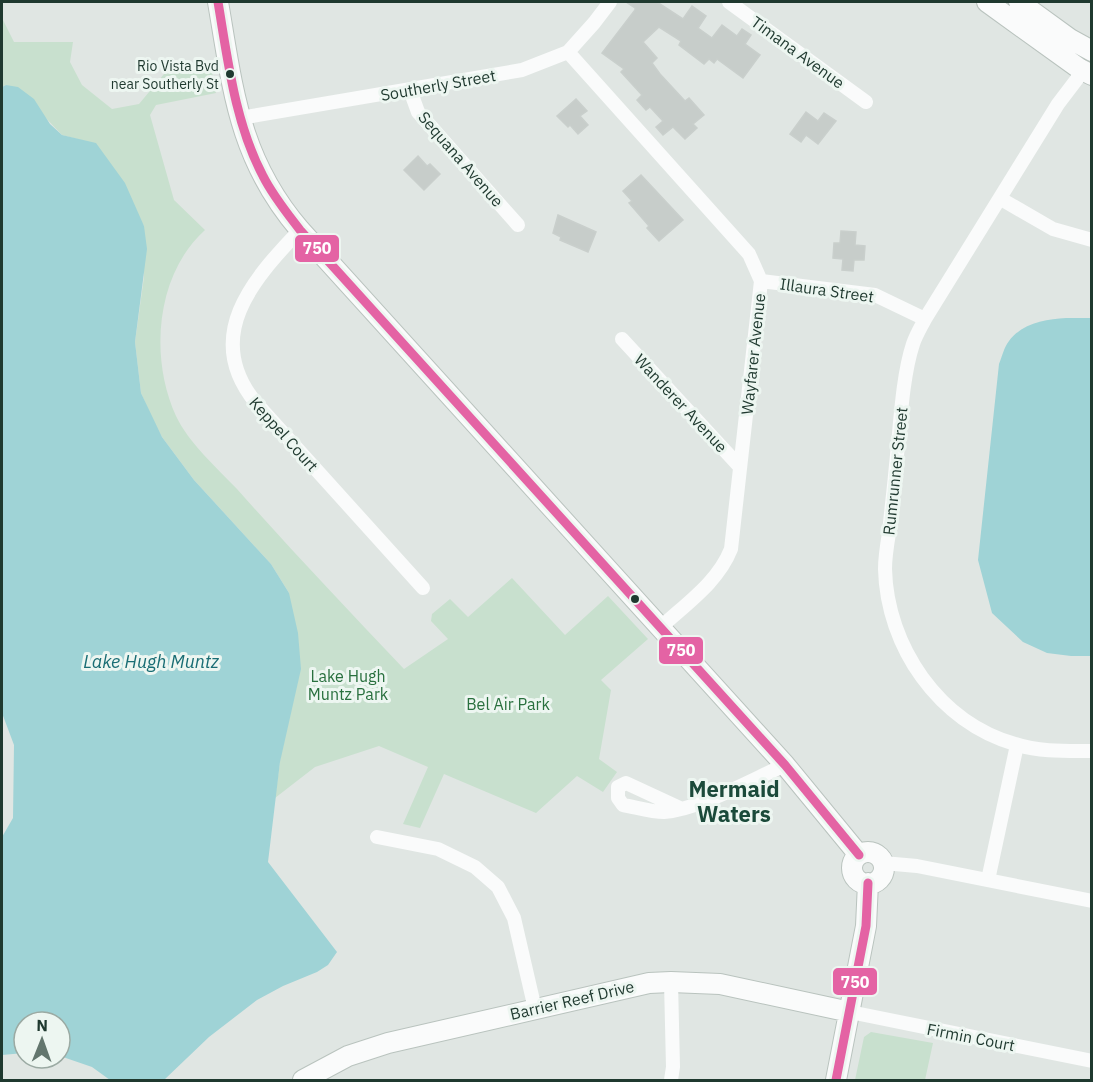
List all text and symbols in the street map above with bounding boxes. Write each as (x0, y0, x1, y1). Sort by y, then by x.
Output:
street label: Timana Avenue (747, 11, 849, 93)
place label: Rio Vista Bvd near Southerly St (111, 57, 219, 93)
street label: Southerly Street (379, 65, 497, 105)
marker: Rio Vista Bvd near Southerly St (224, 68, 236, 80)
street label: Sequana Avenue (414, 107, 508, 211)
line badge: 750 (294, 234, 340, 263)
text: 750 (303, 238, 332, 258)
street label: Illaura Street (779, 274, 875, 306)
street label: Wayfarer Avenue (737, 292, 769, 416)
street label: Wanderer Avenue (630, 350, 732, 457)
street label: Keppel Court (245, 393, 323, 475)
street label: Rumrunner Street (878, 406, 912, 536)
unlabelled marker (629, 593, 641, 605)
line badge: 750 (658, 636, 704, 665)
text: 750 (667, 640, 696, 660)
water label: Lake Hugh Muntz (83, 650, 220, 673)
park label: Lake Hugh Muntz Park (308, 666, 389, 704)
park label: Bel Air Park (466, 694, 550, 714)
district label: Mermaid Waters (688, 774, 780, 828)
line badge: 750 (832, 967, 878, 996)
text: 750 (841, 972, 870, 992)
street label: Barrier Reef Drive (508, 976, 636, 1024)
north arrow (12, 1010, 72, 1070)
text: N (36, 1015, 48, 1035)
street label: Firmin Court (925, 1019, 1017, 1055)

